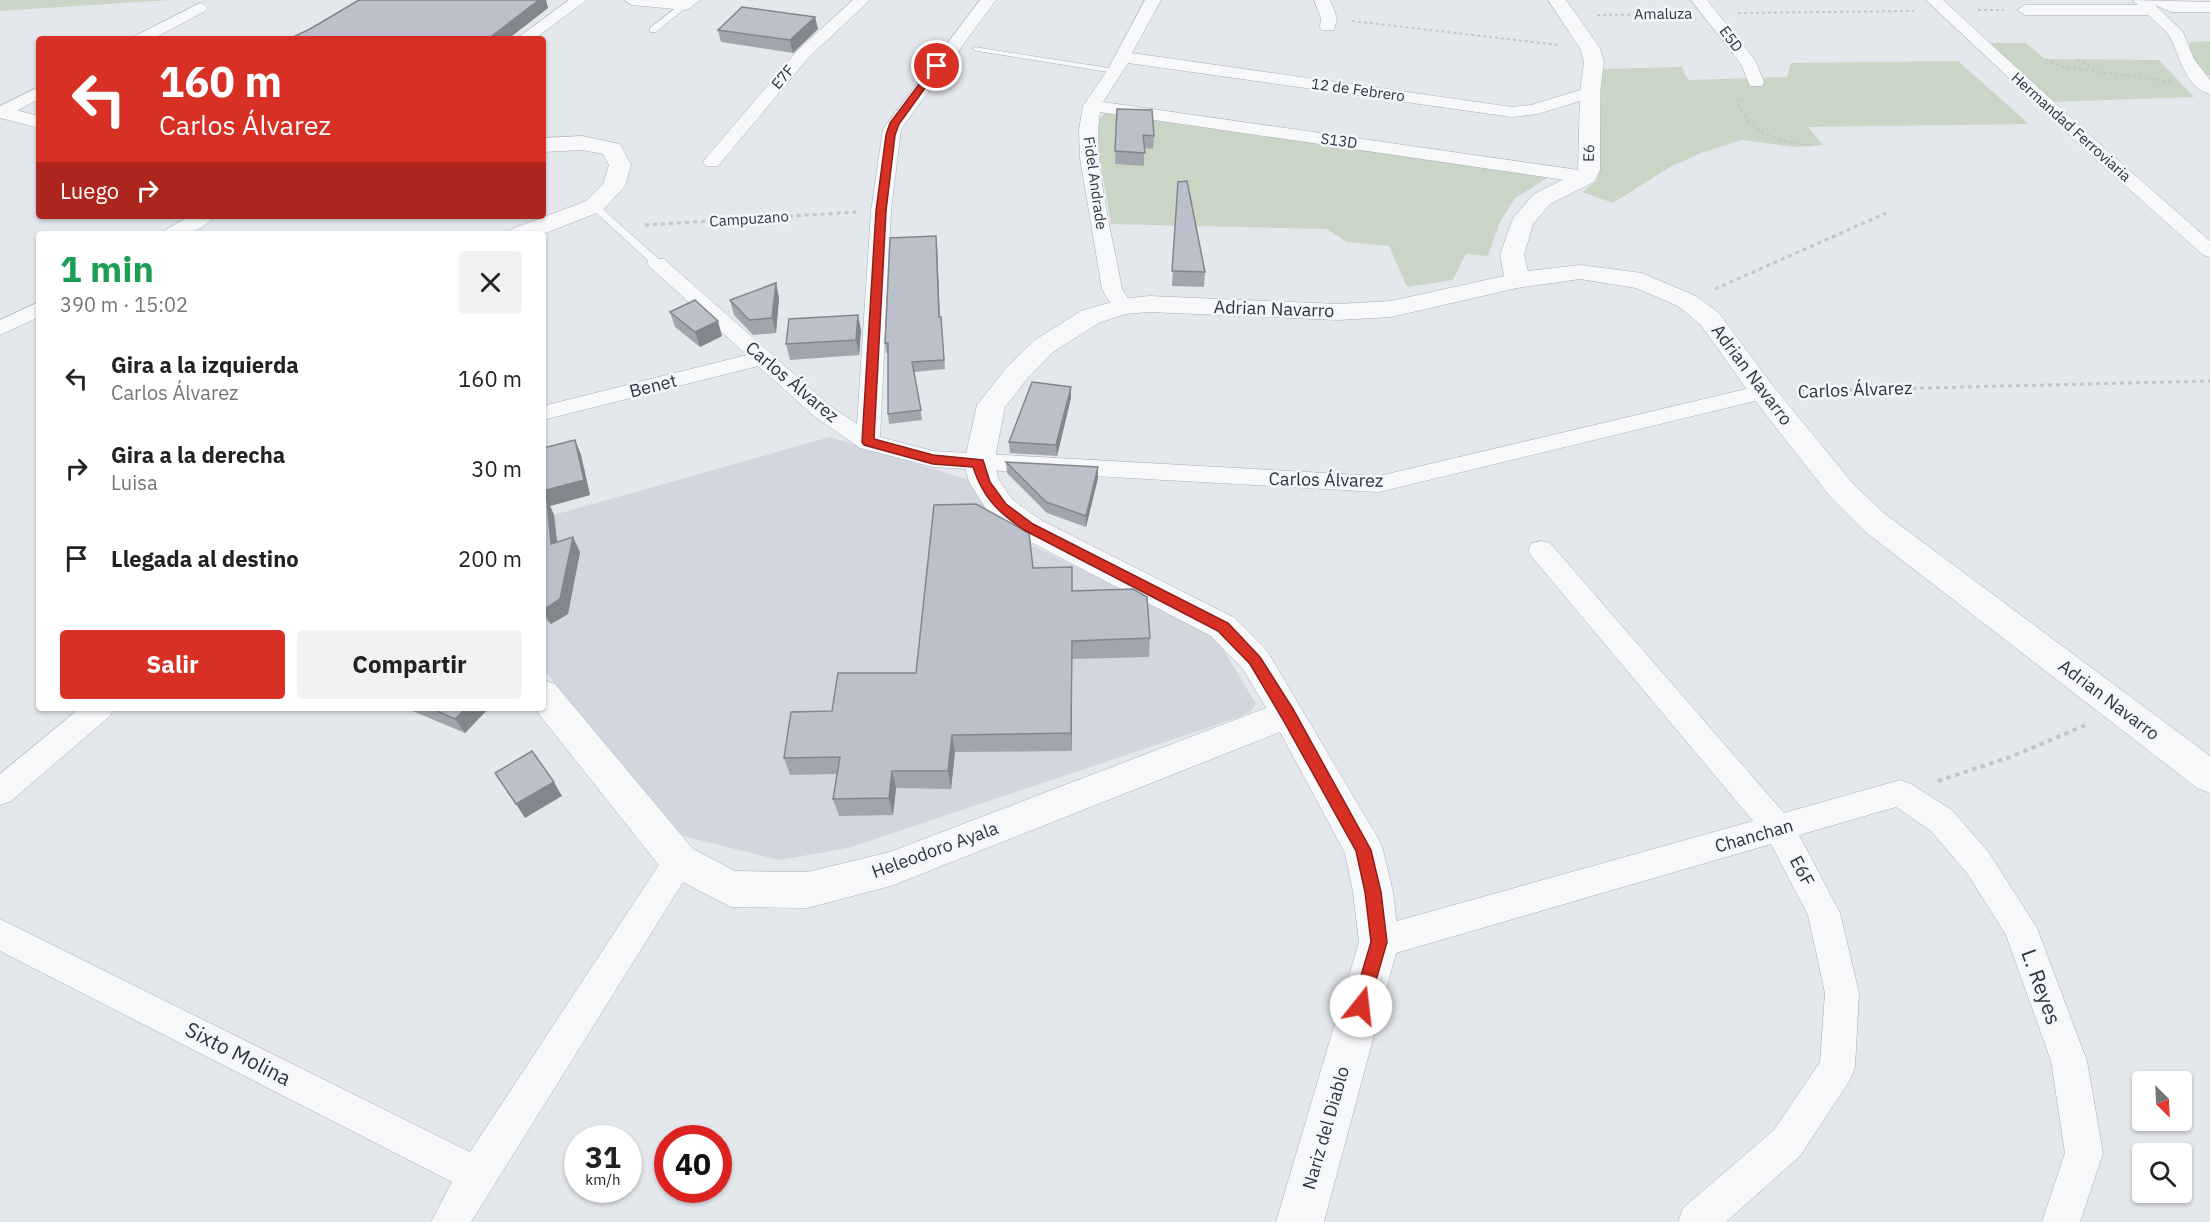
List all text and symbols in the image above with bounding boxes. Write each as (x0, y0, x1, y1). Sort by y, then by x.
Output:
street label: Amaluza (1634, 3, 1692, 24)
street label: E5D (1715, 22, 1747, 56)
pin (911, 40, 962, 91)
icon: arrive (920, 49, 953, 82)
text: 160 m (159, 54, 282, 109)
icon: left (60, 60, 138, 138)
street label: E7F (767, 61, 798, 93)
street label: Hermandad Ferroviaria (2007, 68, 2135, 185)
street label: 12 de Febrero (1310, 74, 1406, 105)
text: Carlos Álvarez (159, 107, 331, 142)
street label: S13D (1320, 129, 1359, 152)
street label: Fidel Andrade (1080, 135, 1111, 231)
street label: E6 (1579, 144, 1598, 162)
icon: right (131, 174, 164, 207)
text: Luego (60, 176, 119, 205)
street label: Campuzano (709, 206, 789, 231)
text: 1 min (60, 245, 154, 292)
button: close (459, 251, 522, 314)
text: 390 m · 15:02 (60, 291, 188, 318)
street label: Adrian Navarro (1213, 295, 1335, 322)
street label: Adrian Navarro (1707, 320, 1798, 430)
street label: Carlos Álvarez (741, 336, 844, 427)
text: Gira a la izquierda (111, 350, 299, 379)
icon: left (60, 362, 93, 395)
text: 160 m (458, 364, 522, 393)
street label: Benet (627, 369, 679, 402)
street label: Carlos Álvarez (1797, 376, 1913, 403)
text: Carlos Álvarez (111, 379, 238, 406)
text: Gira a la derecha (111, 440, 285, 469)
icon: right (60, 452, 93, 485)
text: 30 m (471, 454, 522, 483)
street label: Carlos Álvarez (1269, 467, 1384, 492)
text: Luisa (111, 469, 158, 496)
icon: arrive (60, 542, 93, 575)
text: Llegada al destino (111, 544, 299, 573)
text: 200 m (458, 544, 522, 573)
button: Salir (60, 630, 285, 699)
button: Compartir (297, 630, 522, 699)
street label: Adrian Navarro (2054, 654, 2164, 745)
street label: Chanchan (1712, 813, 1796, 858)
street label: Heleodoro Ayala (868, 816, 1002, 883)
street label: E6F (1785, 852, 1820, 890)
street label: L. Reyes (2015, 945, 2069, 1028)
position arrow (1329, 974, 1393, 1038)
street label: Sixto Molina (181, 1015, 296, 1092)
street label: Nariz del Diablo (1297, 1064, 1354, 1192)
north arrow (2132, 1071, 2192, 1131)
map controls (2132, 1071, 2192, 1203)
speed limit sign: 40 (654, 1125, 732, 1203)
text: 31 (585, 1137, 621, 1176)
button: search (2132, 1143, 2192, 1203)
text: km/h (585, 1170, 621, 1189)

